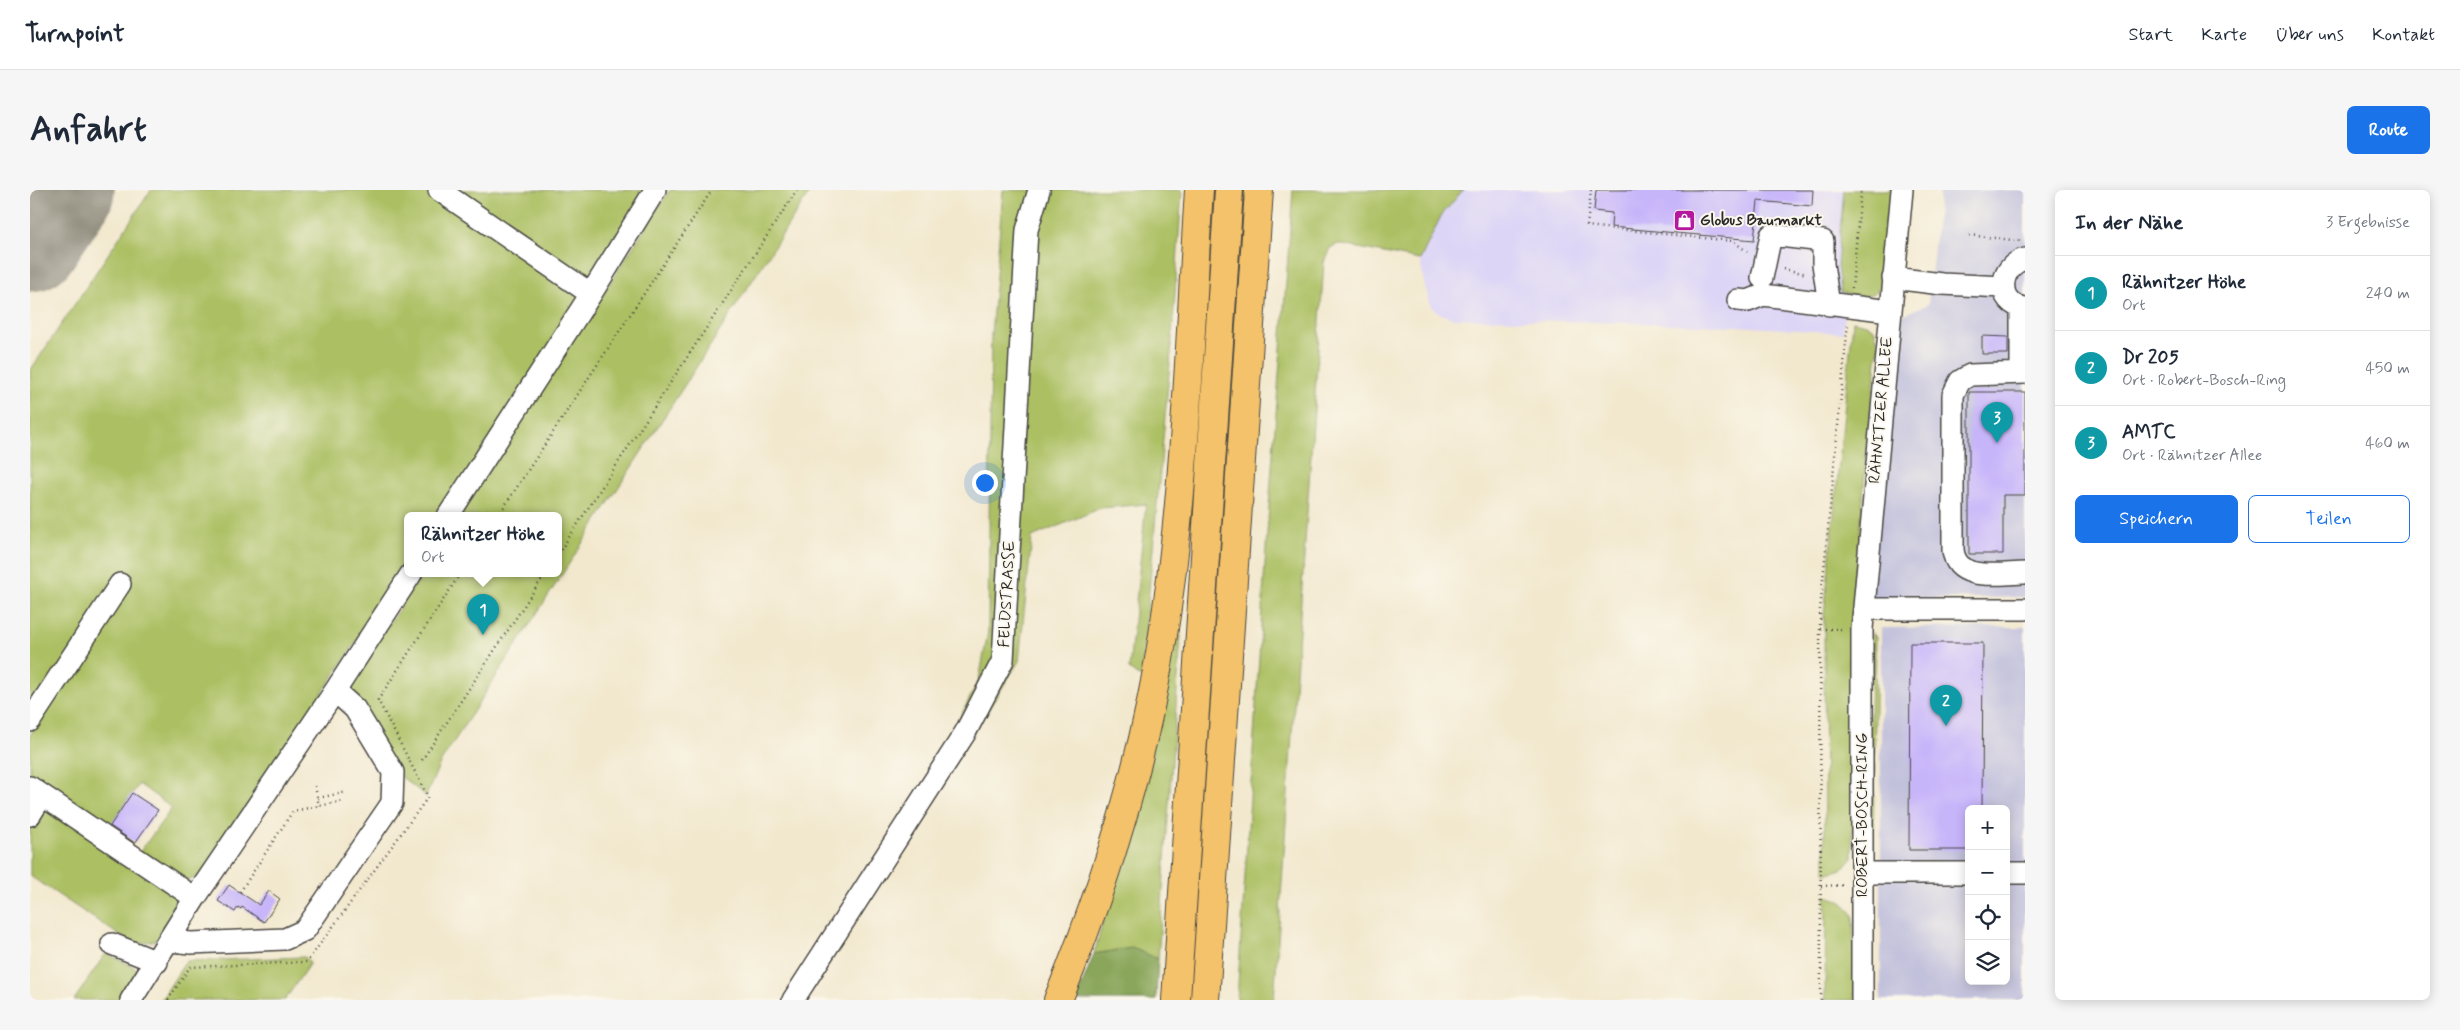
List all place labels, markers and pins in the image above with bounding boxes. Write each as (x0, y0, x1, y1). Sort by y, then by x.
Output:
shop icon: Globus Baumarkt (1672, 208, 1696, 232)
place label: Globus Baumarkt (1700, 210, 1822, 231)
pin: 3 (1981, 402, 2013, 443)
pin: 1 (467, 594, 499, 635)
pin: 2 (1930, 685, 1962, 726)

